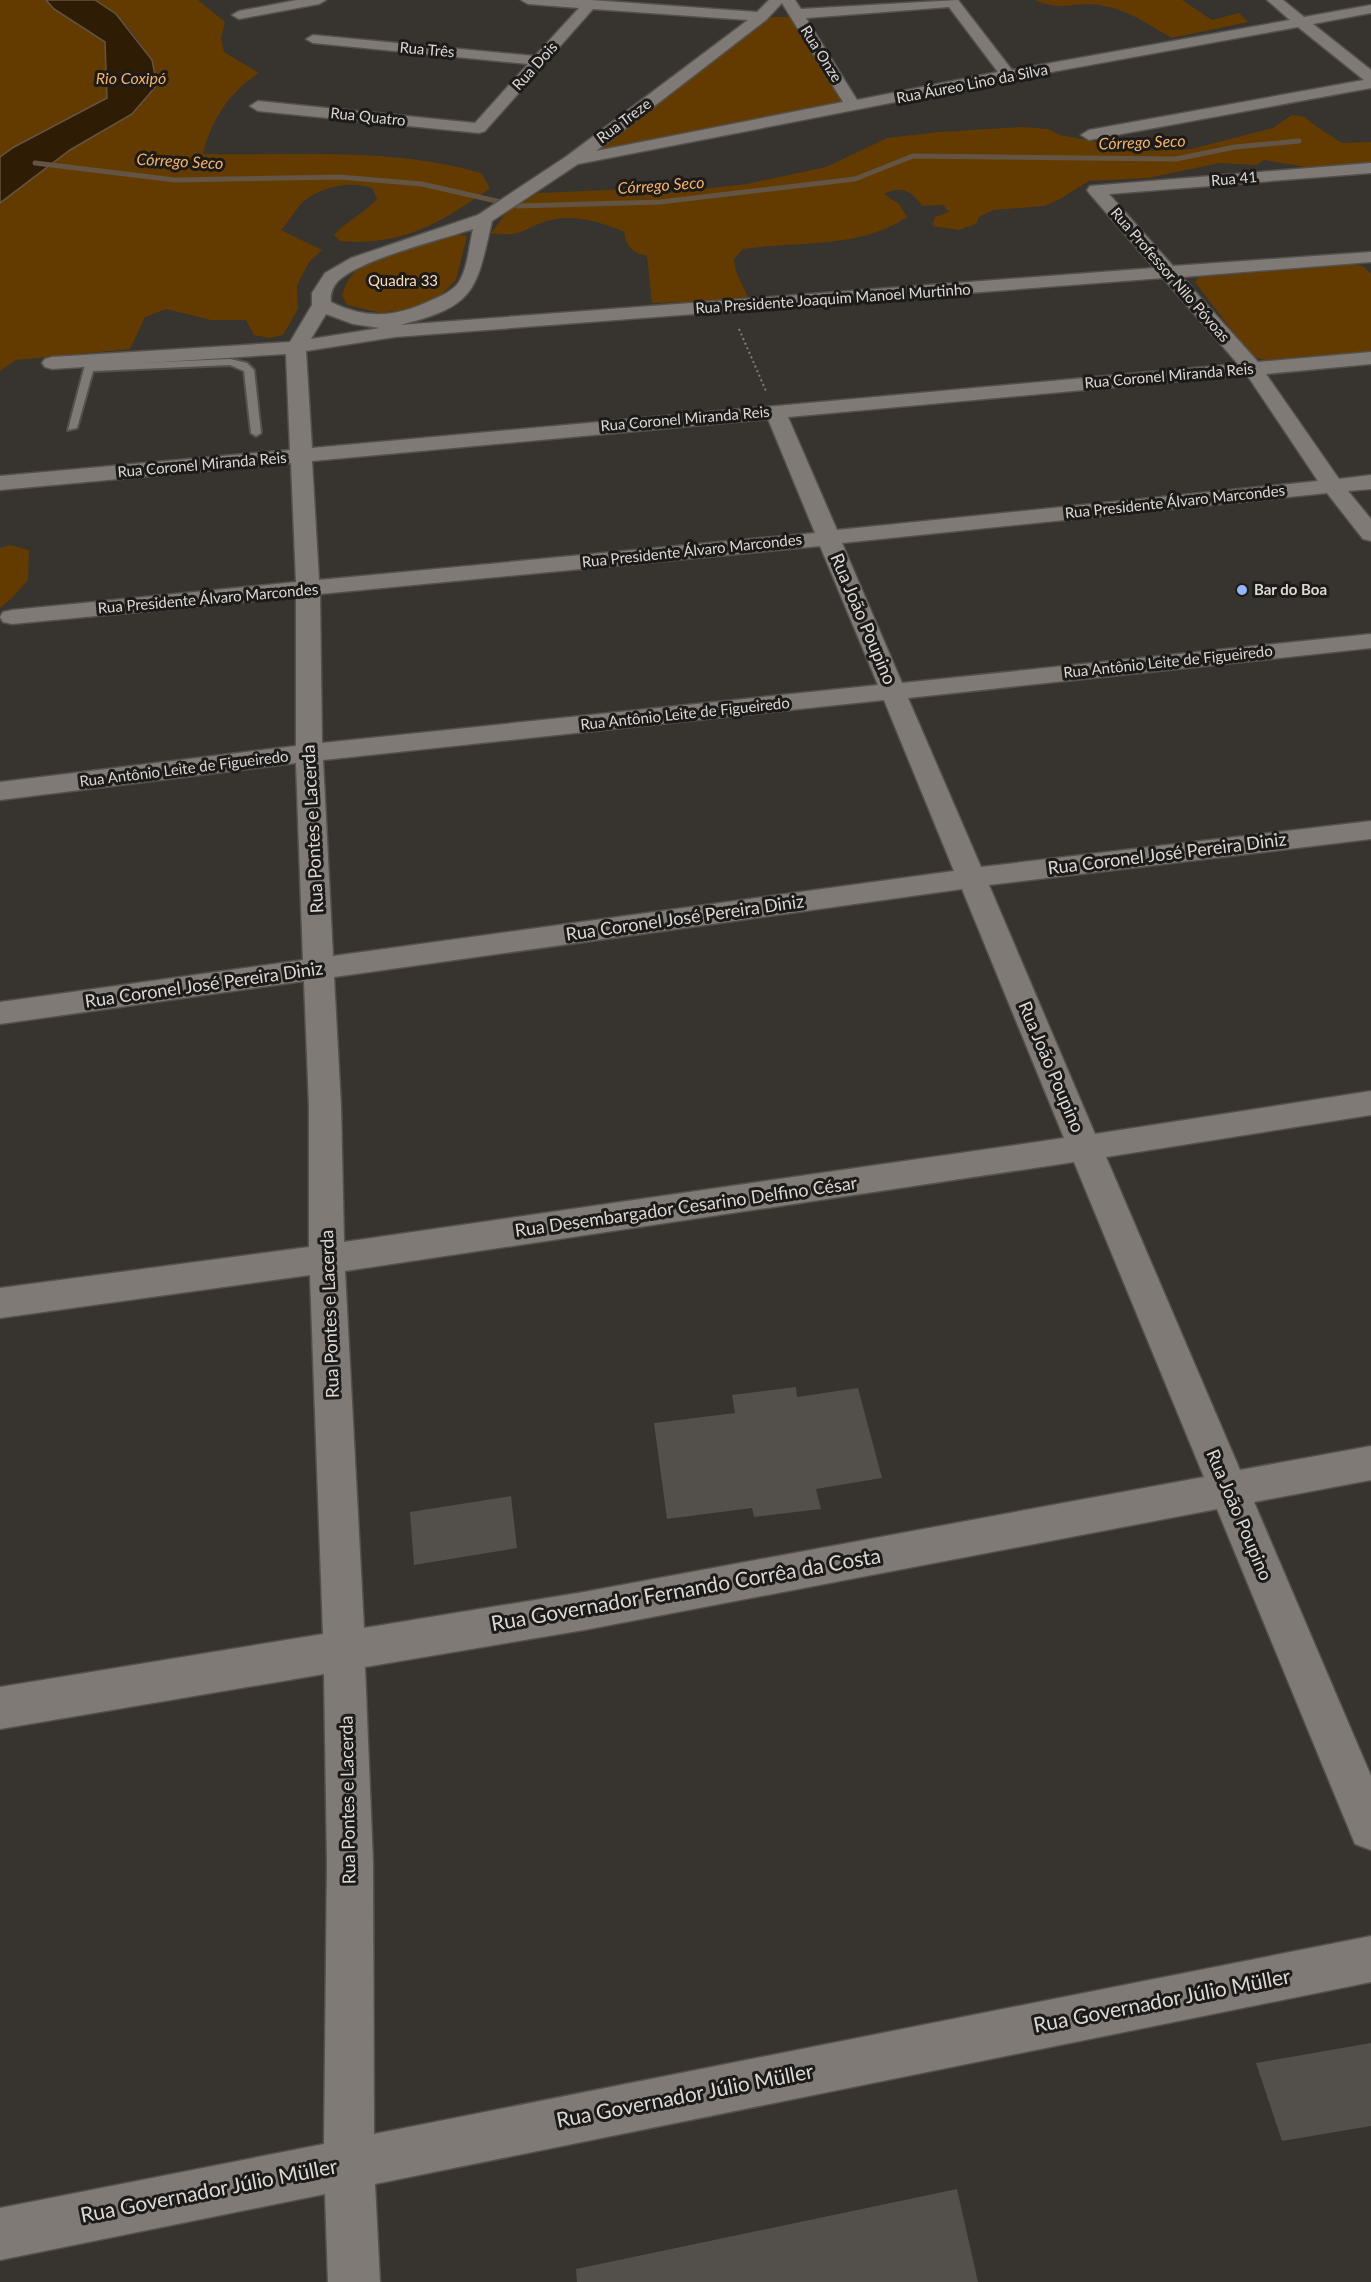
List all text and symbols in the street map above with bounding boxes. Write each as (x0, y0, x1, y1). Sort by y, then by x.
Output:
street label: Rua Onze (797, 22, 846, 85)
street label: Rua Três (399, 38, 455, 60)
street label: Rua Dois (508, 38, 561, 93)
street label: Rua Áureo Lino da Silva (895, 59, 1049, 107)
water label: Rio Coxipó (96, 68, 166, 87)
street label: Rua Treze (593, 94, 654, 146)
street label: Rua Quatro (330, 103, 407, 129)
water label: Córrego Seco (1098, 130, 1186, 153)
water label: Córrego Seco (136, 149, 224, 172)
street label: Rua 41 (1210, 167, 1258, 189)
water label: Córrego Seco (617, 172, 705, 197)
street label: Rua Professor Nilo Póvoas (1107, 203, 1234, 345)
park label: Quadra 33 (368, 271, 438, 289)
street label: Rua Presidente Joaquim Manoel Murtinho (695, 279, 971, 317)
street label: Rua Coronel Miranda Reis (1084, 359, 1254, 391)
street label: Rua Coronel Miranda Reis (600, 402, 770, 434)
street label: Rua Coronel Miranda Reis (117, 448, 287, 480)
street label: Rua Presidente Álvaro Marcondes (1064, 480, 1286, 522)
street label: Rua Presidente Álvaro Marcondes (581, 529, 803, 571)
street label: Rua João Poupino (826, 550, 901, 688)
street label: Rua Presidente Álvaro Marcondes (97, 579, 319, 617)
place label: Bar do Boa (1254, 580, 1327, 598)
marker: Bar do Boa (1235, 583, 1249, 597)
street label: Rua Antônio Leite de Figueiredo (1062, 641, 1273, 681)
street label: Rua Antônio Leite de Figueiredo (579, 693, 790, 733)
street label: Rua Pontes e Lacerda (297, 744, 327, 914)
street label: Rua Antônio Leite de Figueiredo (78, 746, 289, 790)
street label: Rua Coronel José Pereira Diniz (1046, 827, 1288, 879)
street label: Rua Coronel José Pereira Diniz (564, 889, 805, 945)
street label: Rua Coronel José Pereira Diniz (83, 956, 324, 1012)
street label: Rua João Poupino (1014, 998, 1089, 1136)
street label: Rua Desembargador Cesarino Delfino César (513, 1171, 859, 1241)
street label: Rua Pontes e Lacerda (315, 1229, 343, 1399)
street label: Rua João Poupino (1202, 1446, 1277, 1584)
street label: Rua Governador Fernando Corrêa da Costa (489, 1542, 883, 1635)
street label: Rua Pontes e Lacerda (335, 1715, 359, 1885)
street label: Rua Governador Júlio Müller (1031, 1962, 1293, 2037)
street label: Rua Governador Júlio Müller (554, 2057, 816, 2132)
street label: Rua Governador Júlio Müller (78, 2152, 340, 2227)

